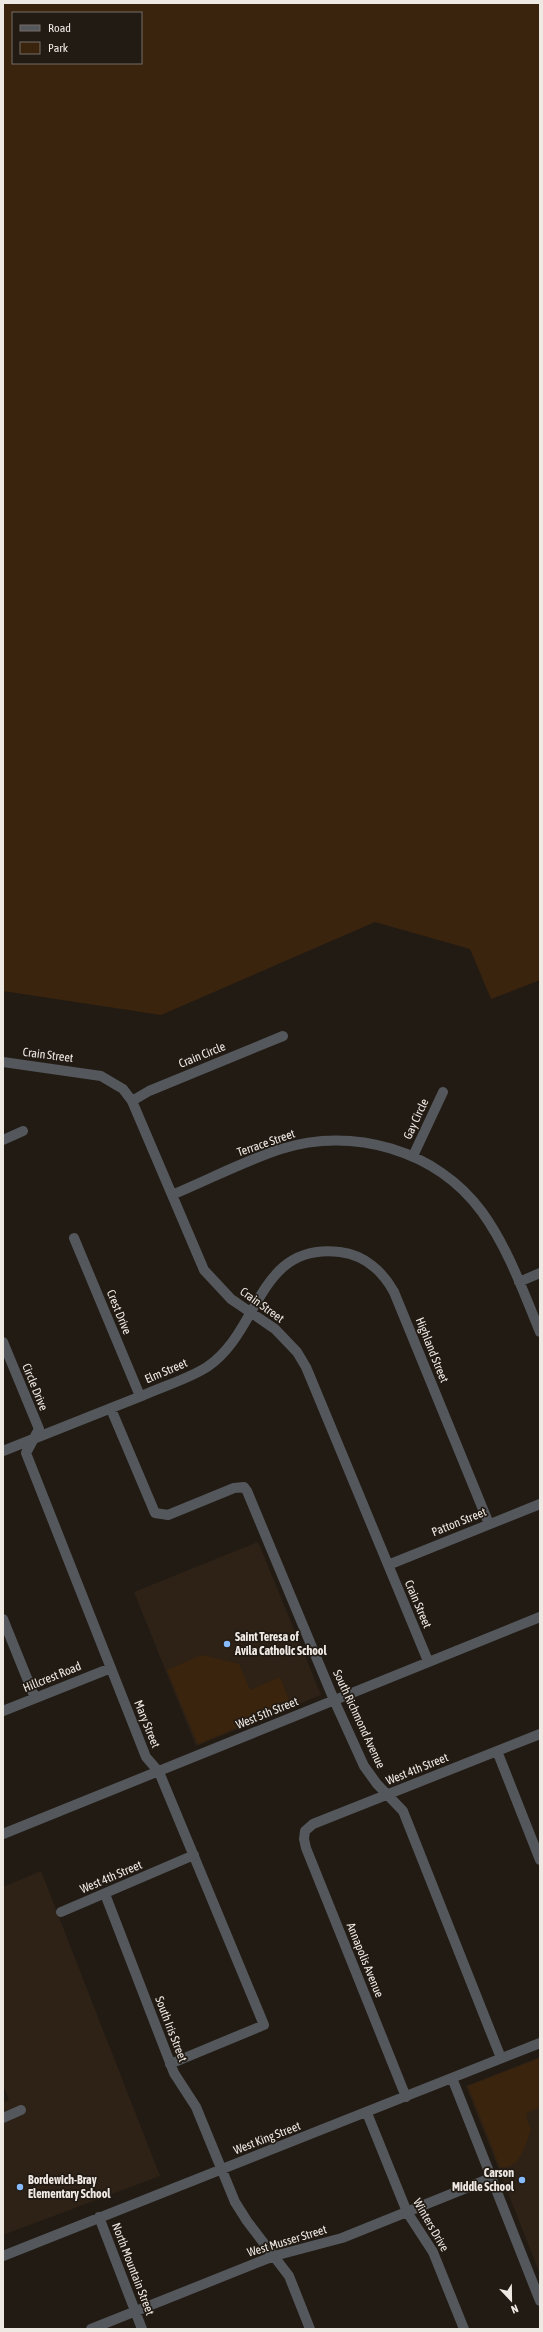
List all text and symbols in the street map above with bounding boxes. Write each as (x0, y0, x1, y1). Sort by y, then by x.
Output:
legend (12, 12, 142, 64)
text: Road (48, 21, 71, 35)
text: Park (48, 41, 69, 55)
street label: Crain Circle (177, 1039, 227, 1071)
street label: Crain Street (22, 1045, 75, 1065)
street label: Gay Circle (401, 1096, 431, 1142)
street label: Terrace Street (235, 1126, 297, 1159)
street label: Crain Street (237, 1284, 287, 1326)
street label: Crest Drive (104, 1288, 134, 1336)
street label: Highland Street (413, 1315, 452, 1385)
street label: Elm Street (143, 1356, 190, 1386)
street label: Circle Drive (19, 1361, 51, 1413)
street label: Patton Street (430, 1505, 489, 1539)
street label: Crain Street (402, 1578, 435, 1631)
place label: Saint Teresa of Avila Catholic School (234, 1630, 327, 1658)
marker: Saint Teresa of Avila Catholic School (222, 1639, 232, 1649)
street label: Hillcrest Road (21, 1659, 83, 1695)
street label: South Richmond Avenue (330, 1668, 388, 1770)
street label: West 5th Street (234, 1694, 301, 1732)
street label: Mary Street (131, 1698, 163, 1750)
street label: West 4th Street (384, 1750, 451, 1788)
street label: West 4th Street (78, 1857, 145, 1896)
street label: Annapolis Avenue (344, 1921, 386, 1999)
street label: South Iris Street (152, 1994, 190, 2064)
street label: West King Street (231, 2119, 303, 2157)
place label: Carson Middle School (452, 2166, 515, 2194)
place label: Bordewich-Bray Elementary School (28, 2173, 111, 2201)
marker: Carson Middle School (517, 2175, 527, 2185)
marker: Bordewich-Bray Elementary School (15, 2182, 25, 2192)
street label: Winters Drive (410, 2196, 452, 2254)
street label: North Mountain Street (109, 2221, 157, 2318)
street label: West Musser Street (246, 2222, 329, 2260)
north arrow (491, 2280, 531, 2320)
text: N (509, 2302, 520, 2316)

